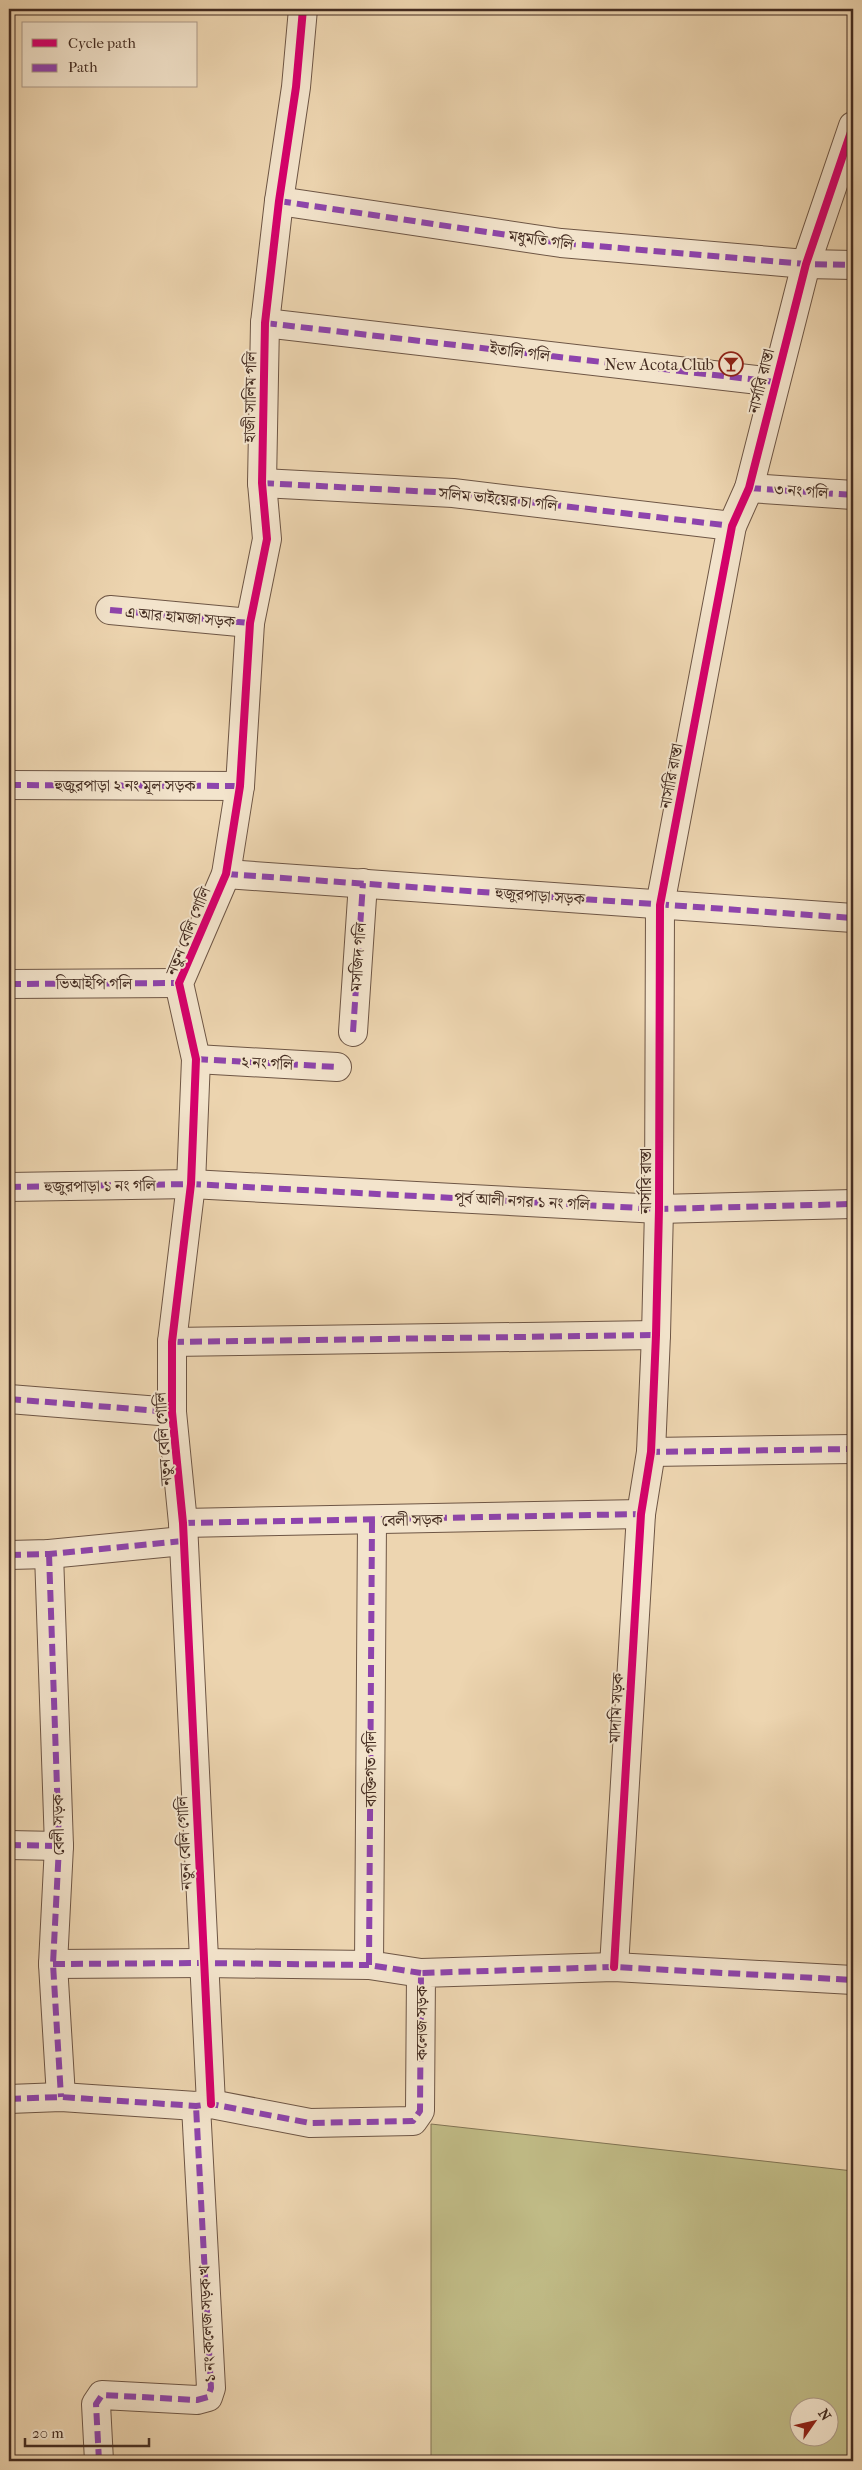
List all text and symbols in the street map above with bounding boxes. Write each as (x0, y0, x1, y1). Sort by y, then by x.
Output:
legend (22, 22, 198, 88)
text: Cycle path (68, 34, 136, 52)
text: Path (68, 58, 98, 76)
street label: মধুমতি গলি (506, 226, 576, 255)
street label: ইতালি গলি (488, 338, 552, 365)
street label: নার্সারি রাস্তা (744, 347, 778, 416)
street label: হাজী সালিম গলি (240, 350, 260, 444)
bar icon: New Acota Club (718, 351, 744, 377)
place label: New Acota Club (605, 355, 714, 374)
street label: ৩ নং গলি (773, 480, 830, 502)
street label: সলিম ভাইয়ের চা গলি (437, 482, 560, 515)
street label: এ আর হামজা সড়ক (124, 603, 237, 631)
street label: নার্সারি রাস্তা (655, 742, 687, 811)
street label: হুজুরপাড়া ২ নং মূল সড়ক (53, 776, 196, 796)
street label: নতুন বেলি গোলি (161, 883, 215, 979)
street label: হুজুরপাড়া সড়ক (494, 883, 586, 909)
street label: মসজিদ গলি (346, 921, 370, 993)
street label: ভিআইপি গলি (55, 973, 133, 993)
street label: ২ নং গলি (240, 1052, 295, 1074)
street label: নার্সারি রাস্তা (636, 1148, 655, 1215)
street label: হুজুরপাড়া ১ নং গলি (43, 1176, 157, 1196)
street label: পূর্ব আলী নগর ১ নং গলি (454, 1188, 591, 1215)
street label: নতুন বেলি গোলি (150, 1391, 176, 1487)
street label: বেলী সড়ক (381, 1510, 444, 1530)
street label: মাদামি সড়ক (605, 1672, 627, 1745)
street label: ব্যক্তিগত গলি (361, 1730, 380, 1808)
street label: বেলী সড়ক (48, 1793, 68, 1856)
street label: নতুন বেলি গোলি (172, 1795, 196, 1891)
street label: কলেজ সড়ক (412, 1985, 431, 2061)
street label: ১ নং কলেজ সড়ক খ (194, 2264, 220, 2383)
north arrow (790, 2398, 840, 2448)
text: N (814, 2406, 835, 2424)
scale bar (25, 2415, 149, 2447)
text: 20 m (32, 2424, 64, 2442)

